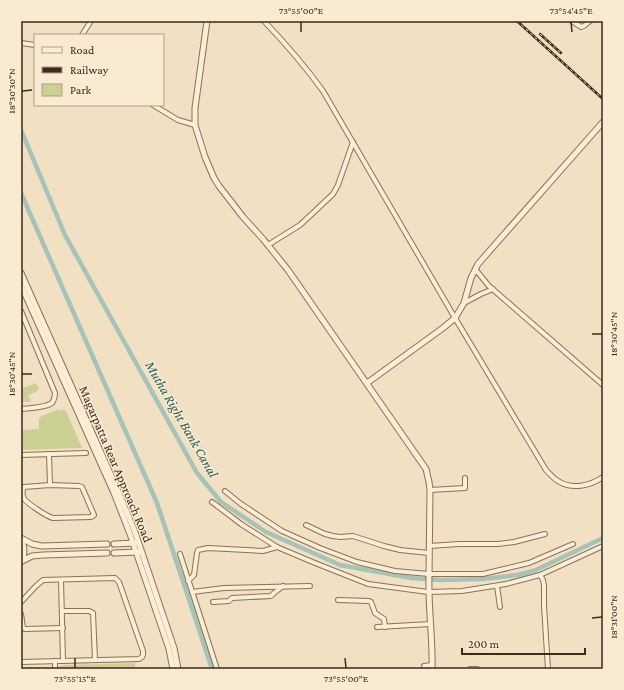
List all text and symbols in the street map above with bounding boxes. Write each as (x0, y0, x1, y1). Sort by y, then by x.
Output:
text: 73°55'00"E (279, 5, 324, 16)
text: 73°54'45"E (549, 5, 593, 16)
legend (34, 34, 164, 106)
text: Road (70, 43, 95, 57)
text: Railway (70, 63, 109, 77)
text: 18°30'30"N (6, 68, 17, 114)
text: Park (70, 83, 92, 97)
text: 18°30'45"N (608, 311, 619, 356)
text: 18°30'45"N (6, 351, 17, 396)
water label: Mutha Right Bank Canal (142, 357, 222, 481)
street label: Magarpatta Rear Approach Road (76, 384, 156, 545)
text: 18°31'00"N (608, 595, 619, 639)
scale bar (462, 630, 585, 656)
text: 200 m (468, 637, 500, 651)
text: 73°55'15"E (54, 673, 96, 684)
text: 73°55'00"E (324, 673, 369, 684)

